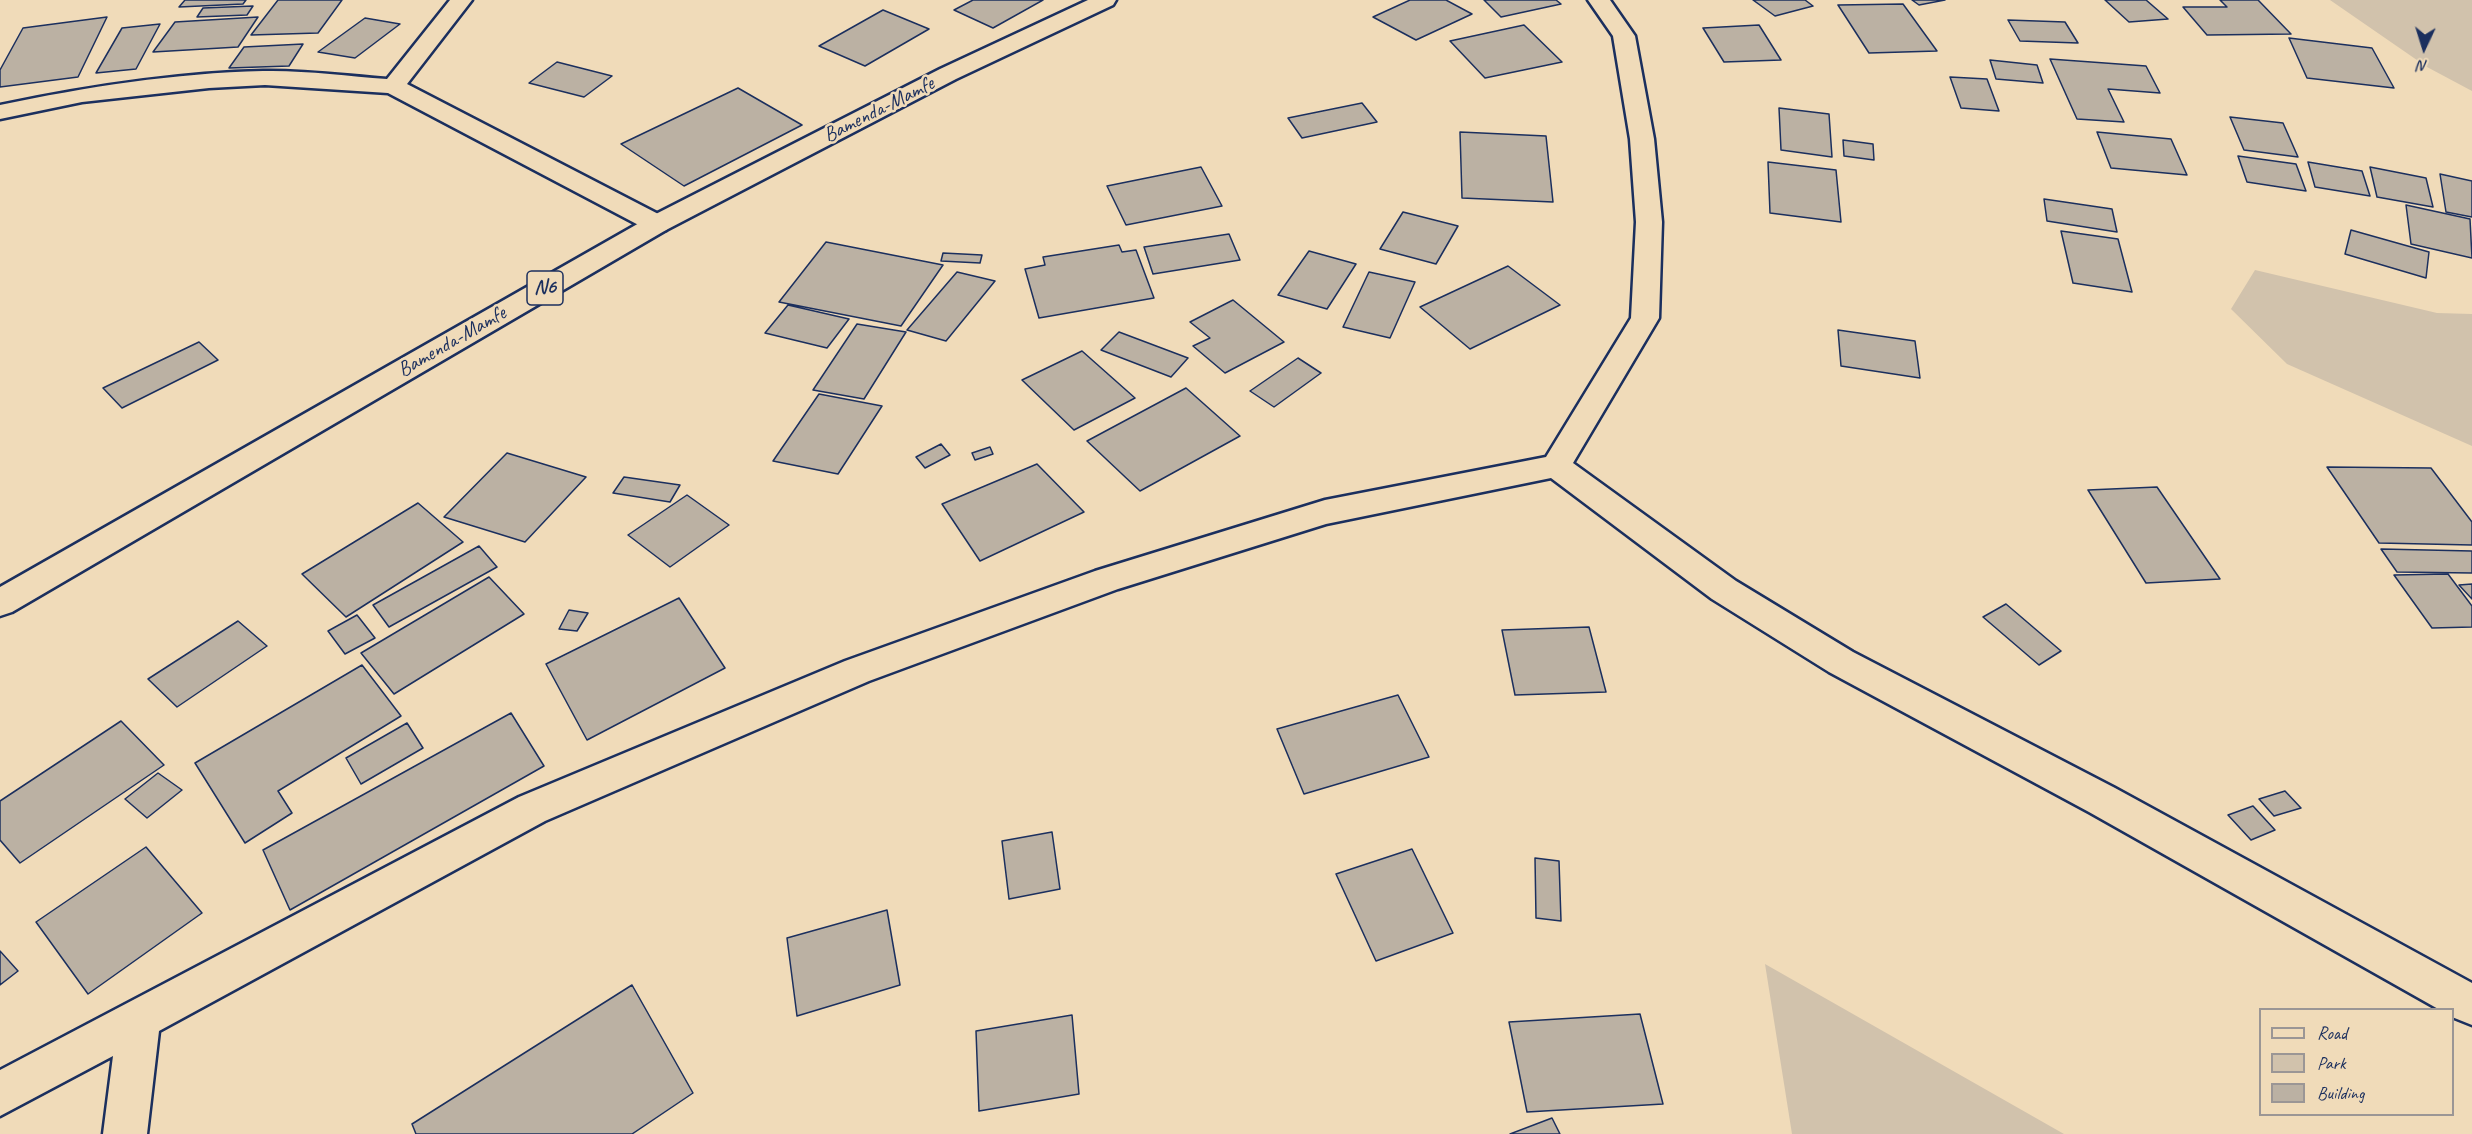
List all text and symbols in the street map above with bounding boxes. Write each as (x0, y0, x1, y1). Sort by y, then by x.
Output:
north arrow (2394, 18, 2454, 78)
text: N (2417, 56, 2428, 76)
street label: Bamenda-Mamfe (819, 71, 939, 149)
road number: N6 (527, 271, 563, 305)
street label: Bamenda-Mamfe (393, 301, 511, 383)
legend (2259, 1008, 2454, 1116)
text: Road (2317, 1022, 2347, 1044)
text: Park (2317, 1052, 2346, 1074)
text: Building (2317, 1082, 2364, 1104)

